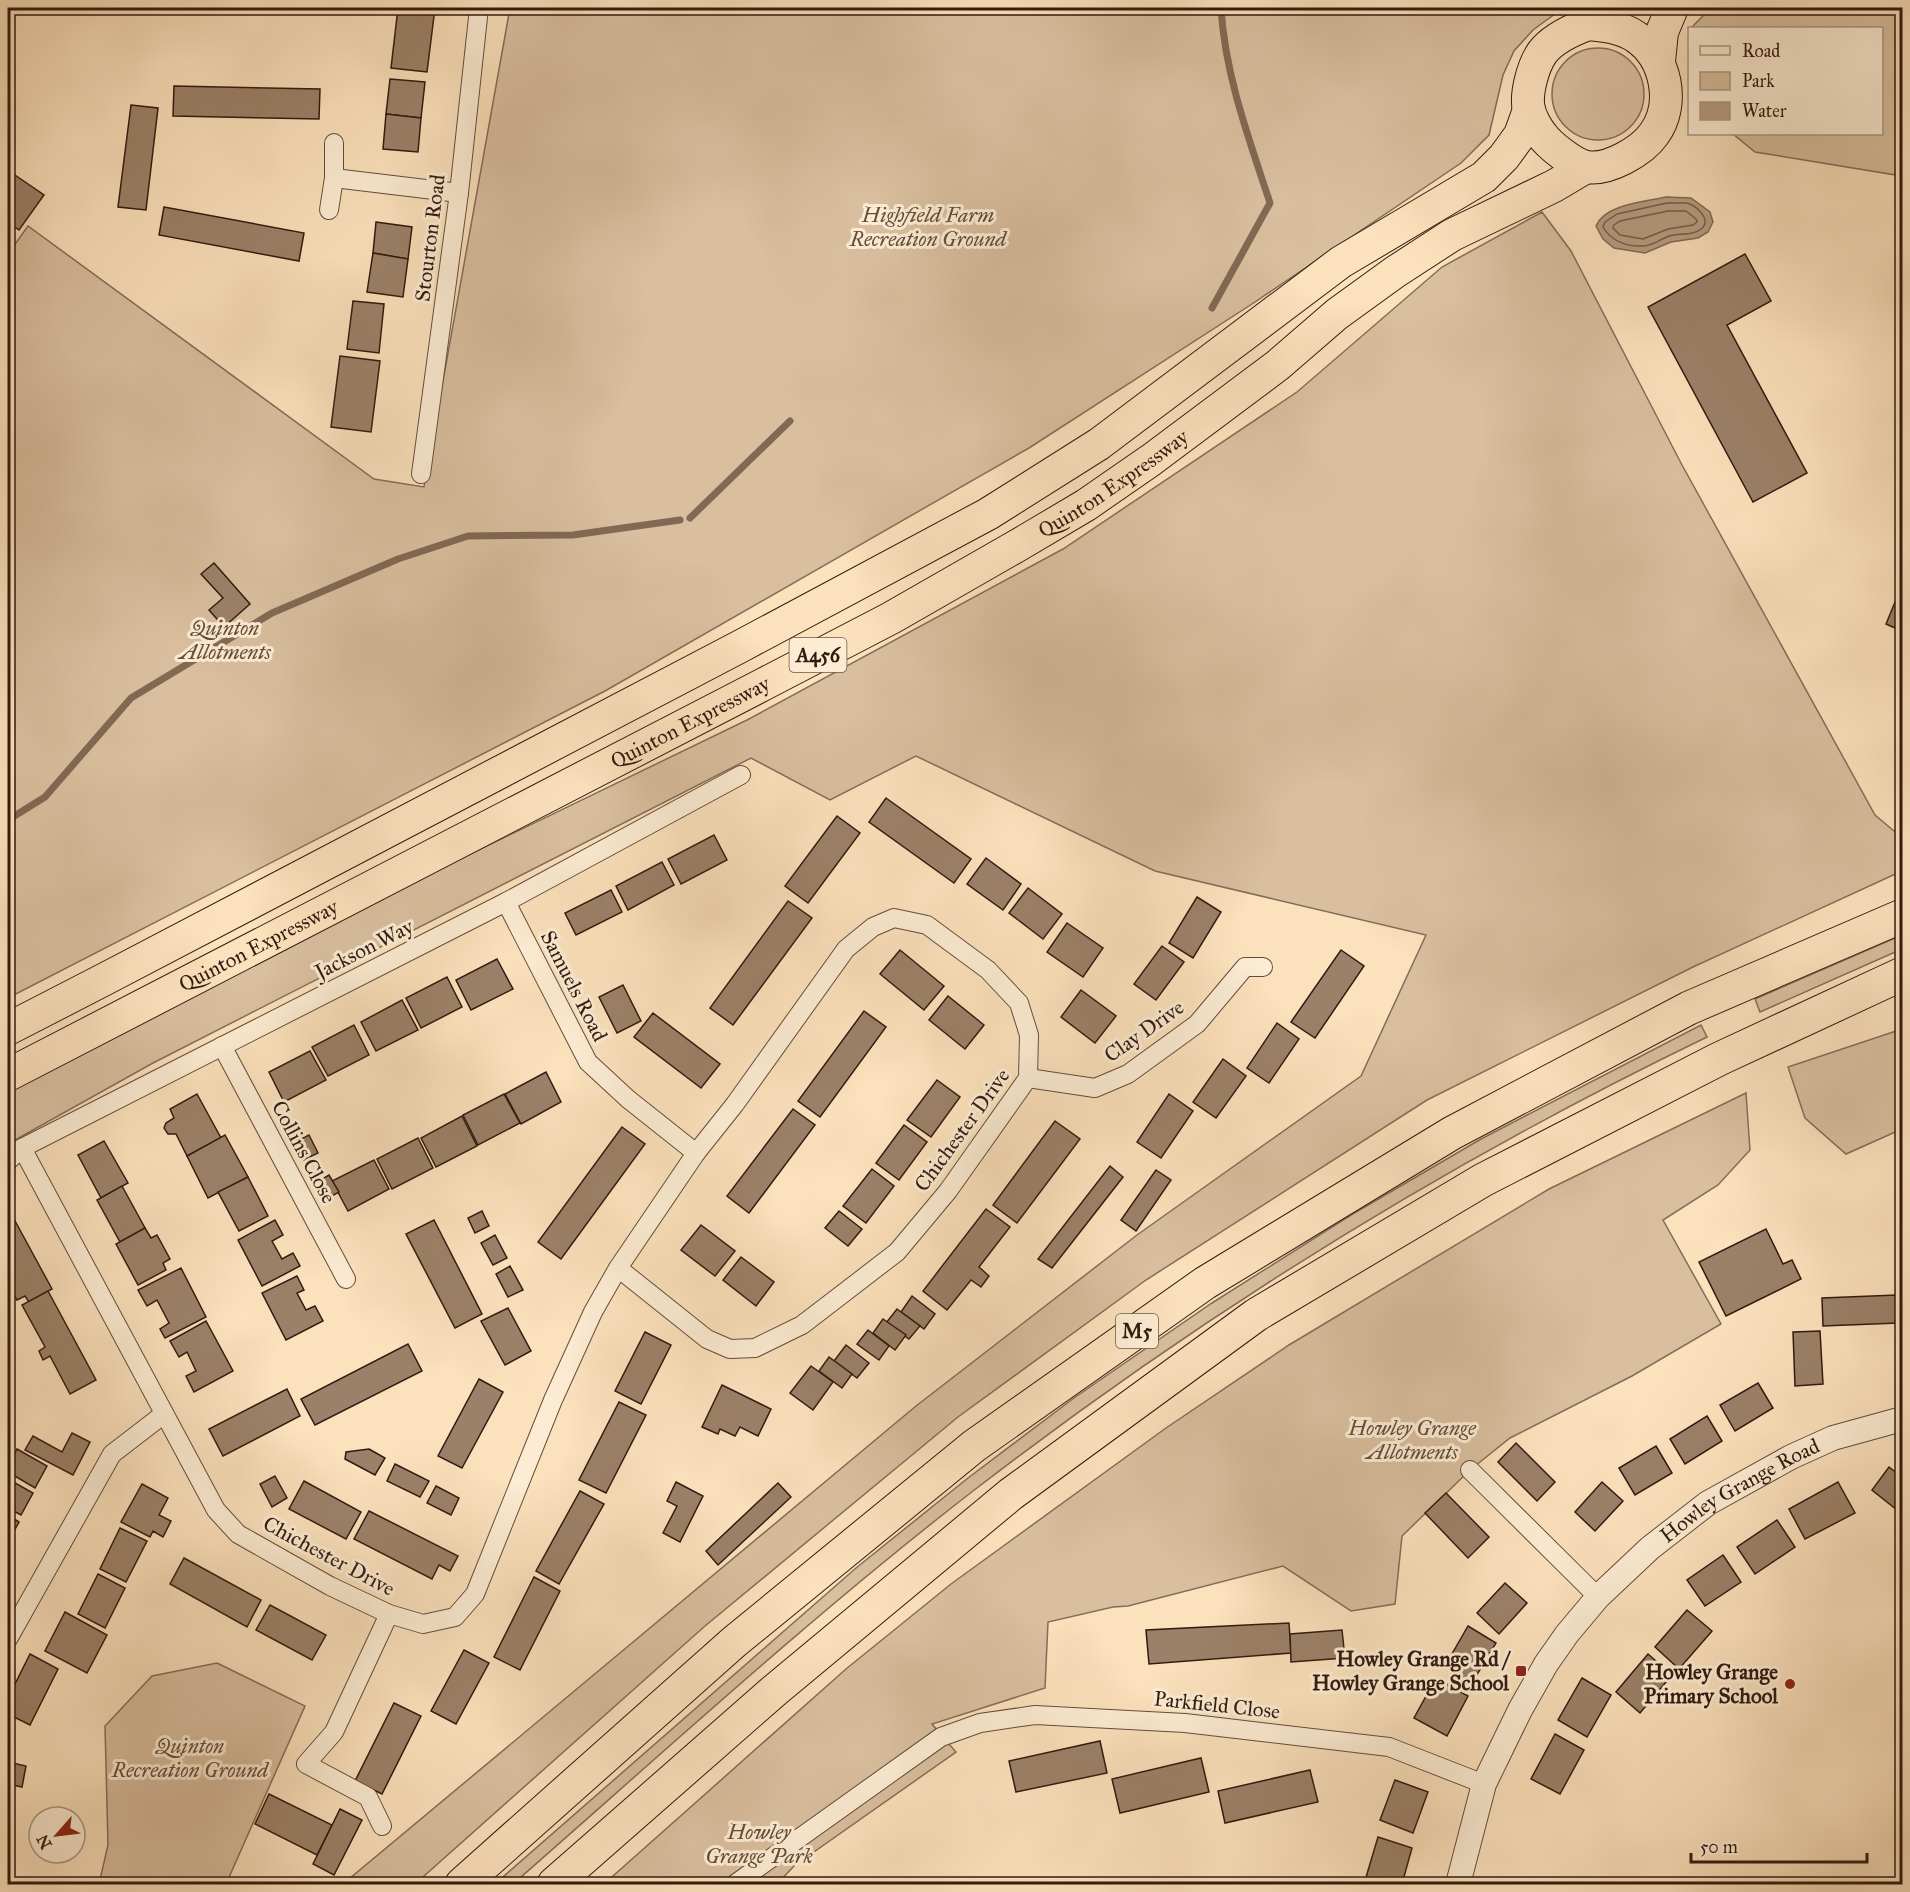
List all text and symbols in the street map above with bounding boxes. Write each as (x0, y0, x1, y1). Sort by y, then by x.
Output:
legend (1688, 27, 1883, 135)
text: Road (1742, 40, 1780, 62)
text: Park (1742, 70, 1775, 92)
text: Water (1742, 100, 1787, 122)
street label: Stourton Road (409, 172, 451, 303)
park label: Highfield Farm Recreation Ground (849, 202, 1008, 252)
street label: Quinton Expressway (1033, 423, 1194, 544)
park label: Quinton Allotments (177, 615, 272, 665)
road number: A456 (790, 638, 846, 672)
street label: Quinton Expressway (606, 670, 775, 774)
street label: Quinton Expressway (174, 893, 344, 997)
street label: Jackson Way (309, 913, 419, 986)
street label: Samuels Road (535, 926, 613, 1046)
street label: Clay Drive (1099, 994, 1189, 1068)
street label: Chichester Drive (909, 1063, 1015, 1197)
street label: Collins Close (266, 1096, 342, 1208)
road number: M5 (1116, 1314, 1158, 1348)
park label: Howley Grange Allotments (1347, 1415, 1477, 1465)
street label: Howley Grange Road (1655, 1433, 1824, 1548)
street label: Chichester Drive (259, 1510, 400, 1602)
place label: Howley Grange Rd / Howley Grange School (1312, 1646, 1511, 1696)
place label: Howley Grange Primary School (1644, 1659, 1779, 1709)
marker: Howley Grange Rd / Howley Grange School (1514, 1664, 1528, 1678)
marker: Howley Grange Primary School (1783, 1677, 1797, 1691)
street label: Parkfield Close (1153, 1685, 1282, 1725)
park label: Quinton Recreation Ground (111, 1733, 270, 1783)
north arrow (27, 1805, 87, 1865)
park label: Howley Grange Park (705, 1819, 813, 1869)
scale bar (1691, 1826, 1866, 1864)
text: N (32, 1831, 56, 1852)
text: 50 m (1700, 1836, 1738, 1858)

